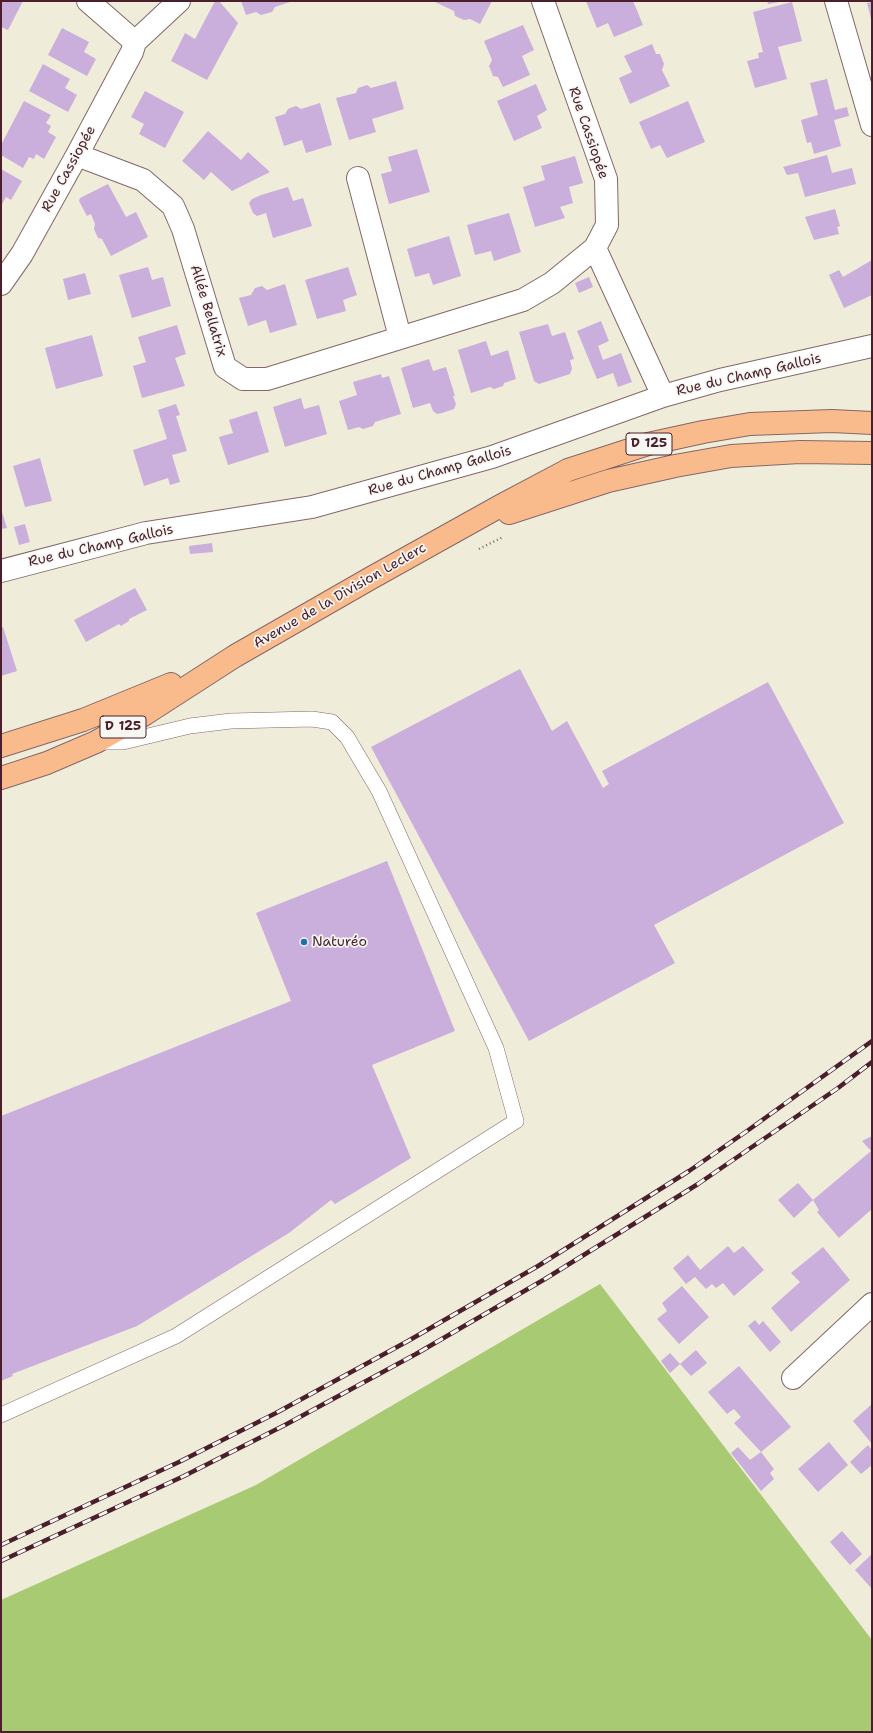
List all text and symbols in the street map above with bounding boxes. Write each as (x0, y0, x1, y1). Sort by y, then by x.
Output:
street label: Rue Cassiopée (564, 85, 612, 181)
street label: Rue Cassiopée (38, 123, 100, 215)
street label: Allée Bellatrix (186, 263, 230, 359)
street label: Rue du Champ Gallois (675, 350, 823, 400)
road number: D 125 (626, 433, 672, 455)
street label: Rue du Champ Gallois (366, 442, 514, 500)
street label: Rue du Champ Gallois (27, 521, 175, 571)
street label: Avenue de la Division Leclerc (251, 540, 429, 652)
road number: D 125 (100, 716, 146, 738)
place label: Naturéo (312, 934, 367, 950)
marker: Naturéo (299, 937, 309, 947)

